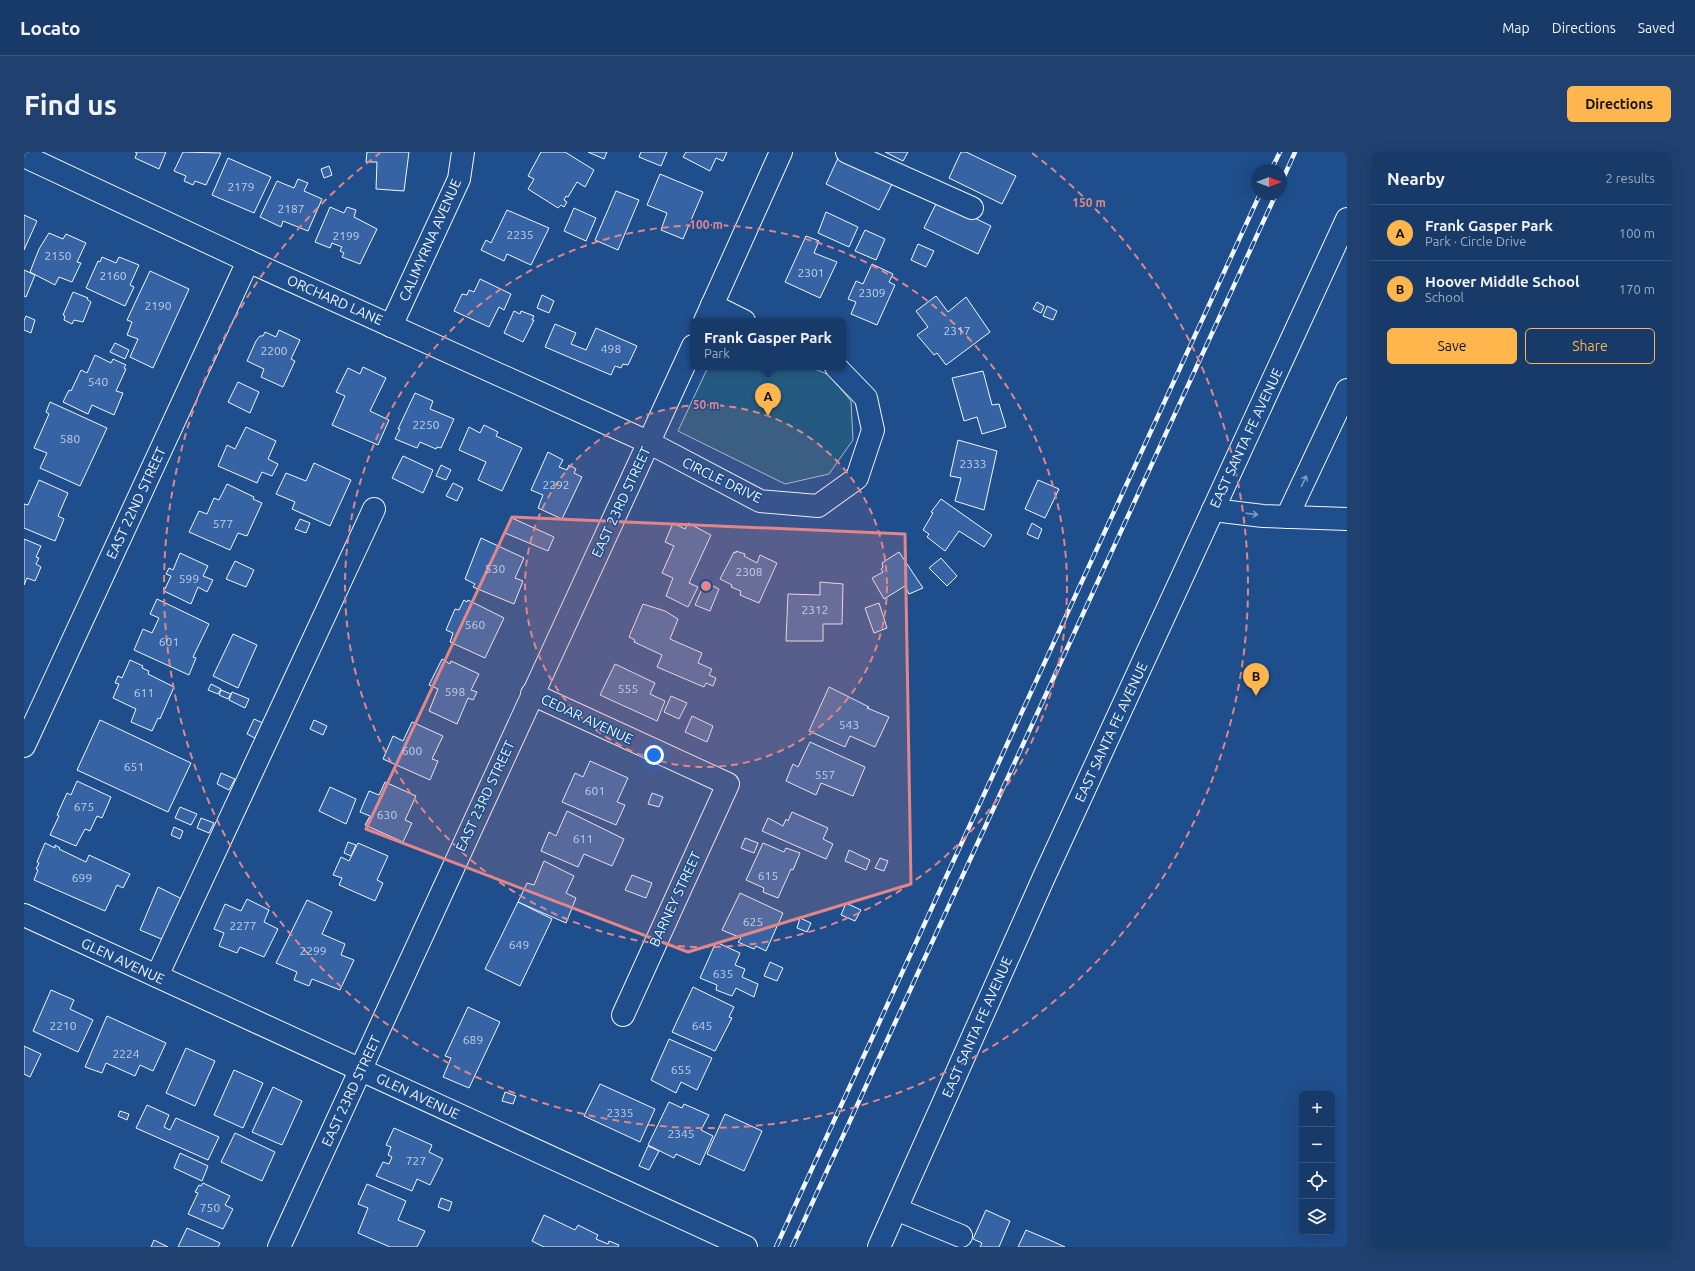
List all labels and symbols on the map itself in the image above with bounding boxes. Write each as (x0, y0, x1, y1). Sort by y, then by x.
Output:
north arrow (1251, 164, 1287, 200)
street label: CALIMYRNA AVENUE (396, 176, 464, 304)
house number: 2179 (227, 180, 255, 193)
text: 150 m (1072, 196, 1106, 209)
house number: 2187 (277, 202, 305, 215)
text: 100 m (689, 218, 723, 231)
house number: 2235 (506, 228, 534, 241)
house number: 2199 (332, 229, 360, 242)
house number: 2150 (44, 249, 72, 262)
house number: 2301 (797, 266, 825, 279)
house number: 2160 (99, 269, 127, 282)
street label: ORCHARD LANE (285, 272, 386, 328)
house number: 2309 (858, 286, 886, 299)
house number: 2190 (144, 299, 172, 312)
house number: 2317 (943, 324, 971, 337)
house number: 498 (601, 342, 621, 355)
house number: 2200 (260, 344, 288, 357)
street label: EAST SANTA FE AVENUE (1207, 365, 1286, 510)
house number: 540 (88, 375, 108, 388)
pin: A (755, 383, 781, 416)
text: 50 m (693, 398, 719, 411)
house number: 2250 (412, 418, 440, 431)
house number: 580 (60, 432, 80, 445)
street label: EAST 22ND STREET (103, 444, 169, 562)
street label: EAST 23RD STREET (588, 444, 654, 560)
street label: CIRCLE DRIVE (680, 454, 765, 506)
house number: 2333 (959, 457, 987, 470)
one-way arrow (1301, 476, 1308, 488)
house number: 2292 (542, 478, 570, 491)
one-way arrow (1245, 511, 1258, 518)
house number: 577 (213, 517, 233, 530)
house number: 530 (485, 562, 505, 575)
house number: 2308 (735, 565, 763, 578)
house number: 599 (179, 572, 199, 585)
centre of rings (699, 579, 713, 593)
house number: 2312 (801, 603, 829, 616)
house number: 560 (465, 618, 485, 631)
house number: 601 (159, 635, 179, 648)
street label: EAST SANTA FE AVENUE (1072, 659, 1151, 804)
pin: B (1243, 663, 1269, 696)
house number: 555 (618, 682, 638, 695)
house number: 598 (445, 685, 465, 698)
house number: 611 (134, 686, 154, 699)
street label: CEDAR AVENUE (538, 691, 636, 747)
house number: 543 (839, 718, 859, 731)
street label: EAST 23RD STREET (452, 738, 518, 854)
house number: 600 (402, 744, 422, 757)
your location (644, 745, 664, 765)
house number: 651 (124, 760, 144, 773)
house number: 557 (815, 768, 835, 781)
house number: 601 (585, 784, 605, 797)
house number: 675 (74, 800, 94, 813)
house number: 630 (377, 808, 397, 821)
house number: 611 (573, 832, 593, 845)
street label: BARNEY STREET (646, 849, 704, 949)
house number: 615 (758, 869, 778, 882)
house number: 699 (72, 871, 92, 884)
house number: 625 (743, 915, 763, 928)
house number: 2277 (229, 919, 257, 932)
street label: GLEN AVENUE (79, 935, 167, 987)
house number: 649 (509, 938, 529, 951)
house number: 2299 (299, 944, 327, 957)
street label: EAST SANTA FE AVENUE (939, 954, 1015, 1100)
house number: 635 (713, 967, 733, 980)
house number: 2210 (49, 1019, 77, 1032)
house number: 645 (692, 1019, 712, 1032)
street label: EAST 23RD STREET (318, 1033, 384, 1149)
house number: 689 (463, 1033, 483, 1046)
house number: 2224 (112, 1047, 140, 1060)
house number: 655 (671, 1063, 691, 1076)
street label: GLEN AVENUE (374, 1070, 462, 1122)
house number: 2335 (606, 1106, 634, 1119)
house number: 2345 (667, 1127, 695, 1140)
house number: 727 (406, 1154, 426, 1167)
house number: 750 (200, 1201, 220, 1214)

